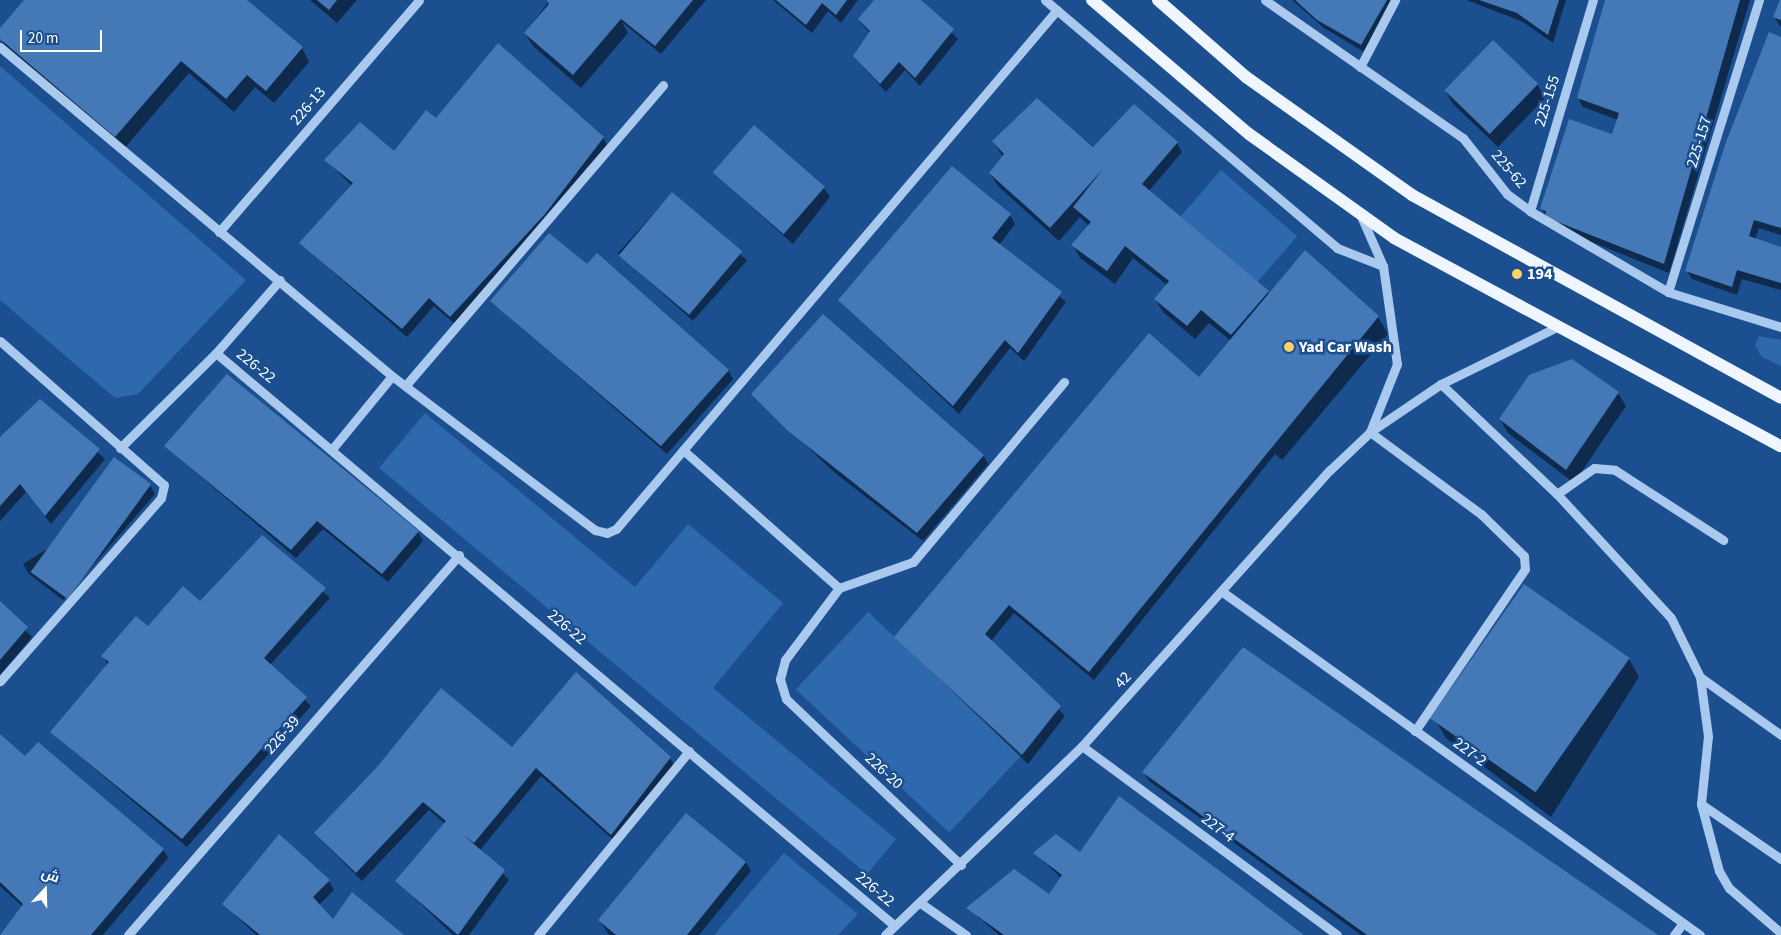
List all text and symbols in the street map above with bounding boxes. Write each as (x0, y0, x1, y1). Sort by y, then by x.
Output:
scale bar (22, 20, 105, 52)
text: 20 m (28, 28, 58, 49)
street label: 225-155 (1530, 73, 1564, 129)
street label: 226-13 (286, 83, 330, 129)
street label: 225-157 (1682, 114, 1716, 170)
street label: 225-62 (1487, 146, 1531, 192)
place label: 194 (1527, 264, 1552, 284)
marker: 194 (1511, 268, 1523, 280)
place label: Yad Car Wash (1299, 337, 1392, 357)
marker: Yad Car Wash (1283, 341, 1295, 353)
street label: 226-22 (233, 344, 279, 388)
street label: 226-22 (544, 605, 590, 649)
street label: 42 (1111, 668, 1135, 692)
street label: 226-39 (260, 712, 304, 758)
street label: 227-2 (1449, 733, 1491, 771)
street label: 226-20 (861, 749, 907, 793)
street label: 227-4 (1198, 809, 1238, 847)
text: ش (38, 863, 62, 889)
north arrow (20, 865, 70, 915)
street label: 226-22 (852, 867, 898, 911)

